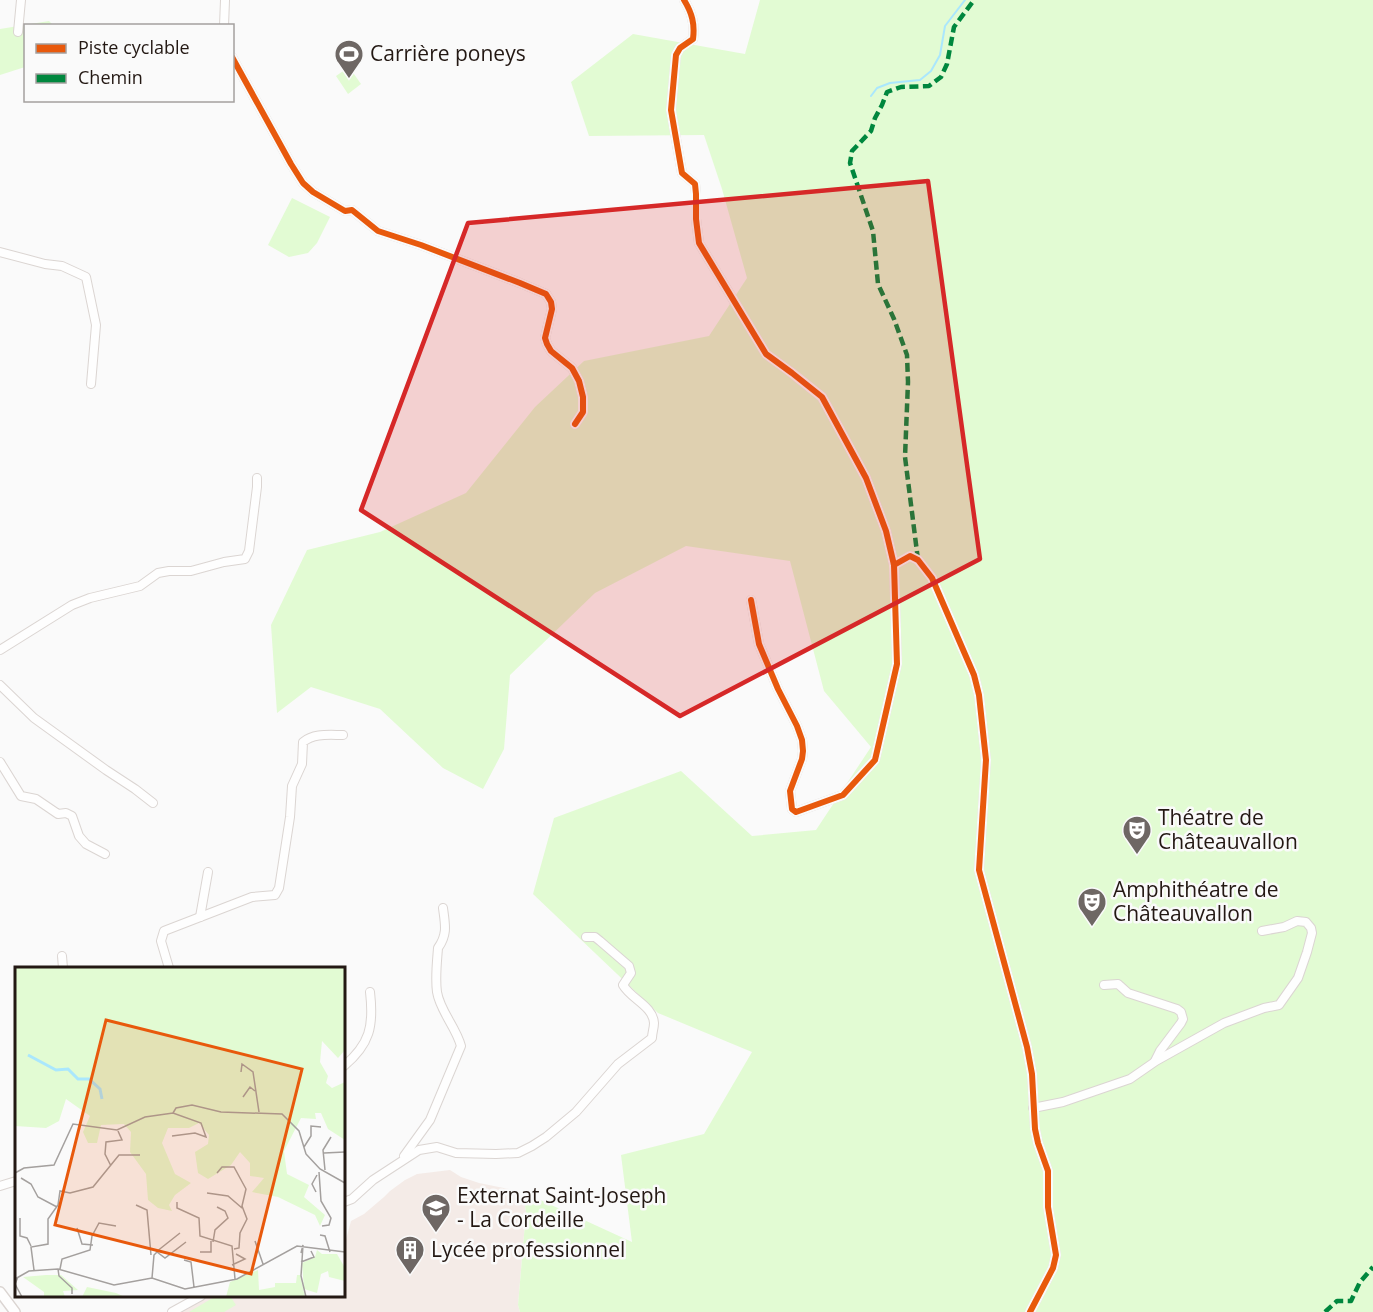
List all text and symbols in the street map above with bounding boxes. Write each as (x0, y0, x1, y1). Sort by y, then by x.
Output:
legend (24, 24, 234, 102)
text: Piste cyclable (78, 35, 190, 59)
sports icon: Carrière poneys (333, 38, 365, 80)
place label: Carrière poneys (370, 39, 526, 67)
text: Chemin (78, 65, 143, 89)
place label: Théatre de Châteauvallon (1158, 803, 1298, 855)
theatre icon: Théatre de Châteauvallon (1121, 814, 1153, 856)
place label: Amphithéatre de Châteauvallon (1113, 875, 1279, 927)
theatre icon: Amphithéatre de Châteauvallon (1076, 886, 1108, 928)
inset map (15, 967, 345, 1297)
place label: Externat Saint-Joseph - La Cordeille (457, 1181, 666, 1233)
school or university icon: Externat Saint-Joseph - La Cordeille (420, 1192, 452, 1234)
building icon: Lycée professionnel (394, 1234, 426, 1276)
place label: Lycée professionnel (431, 1235, 625, 1263)

